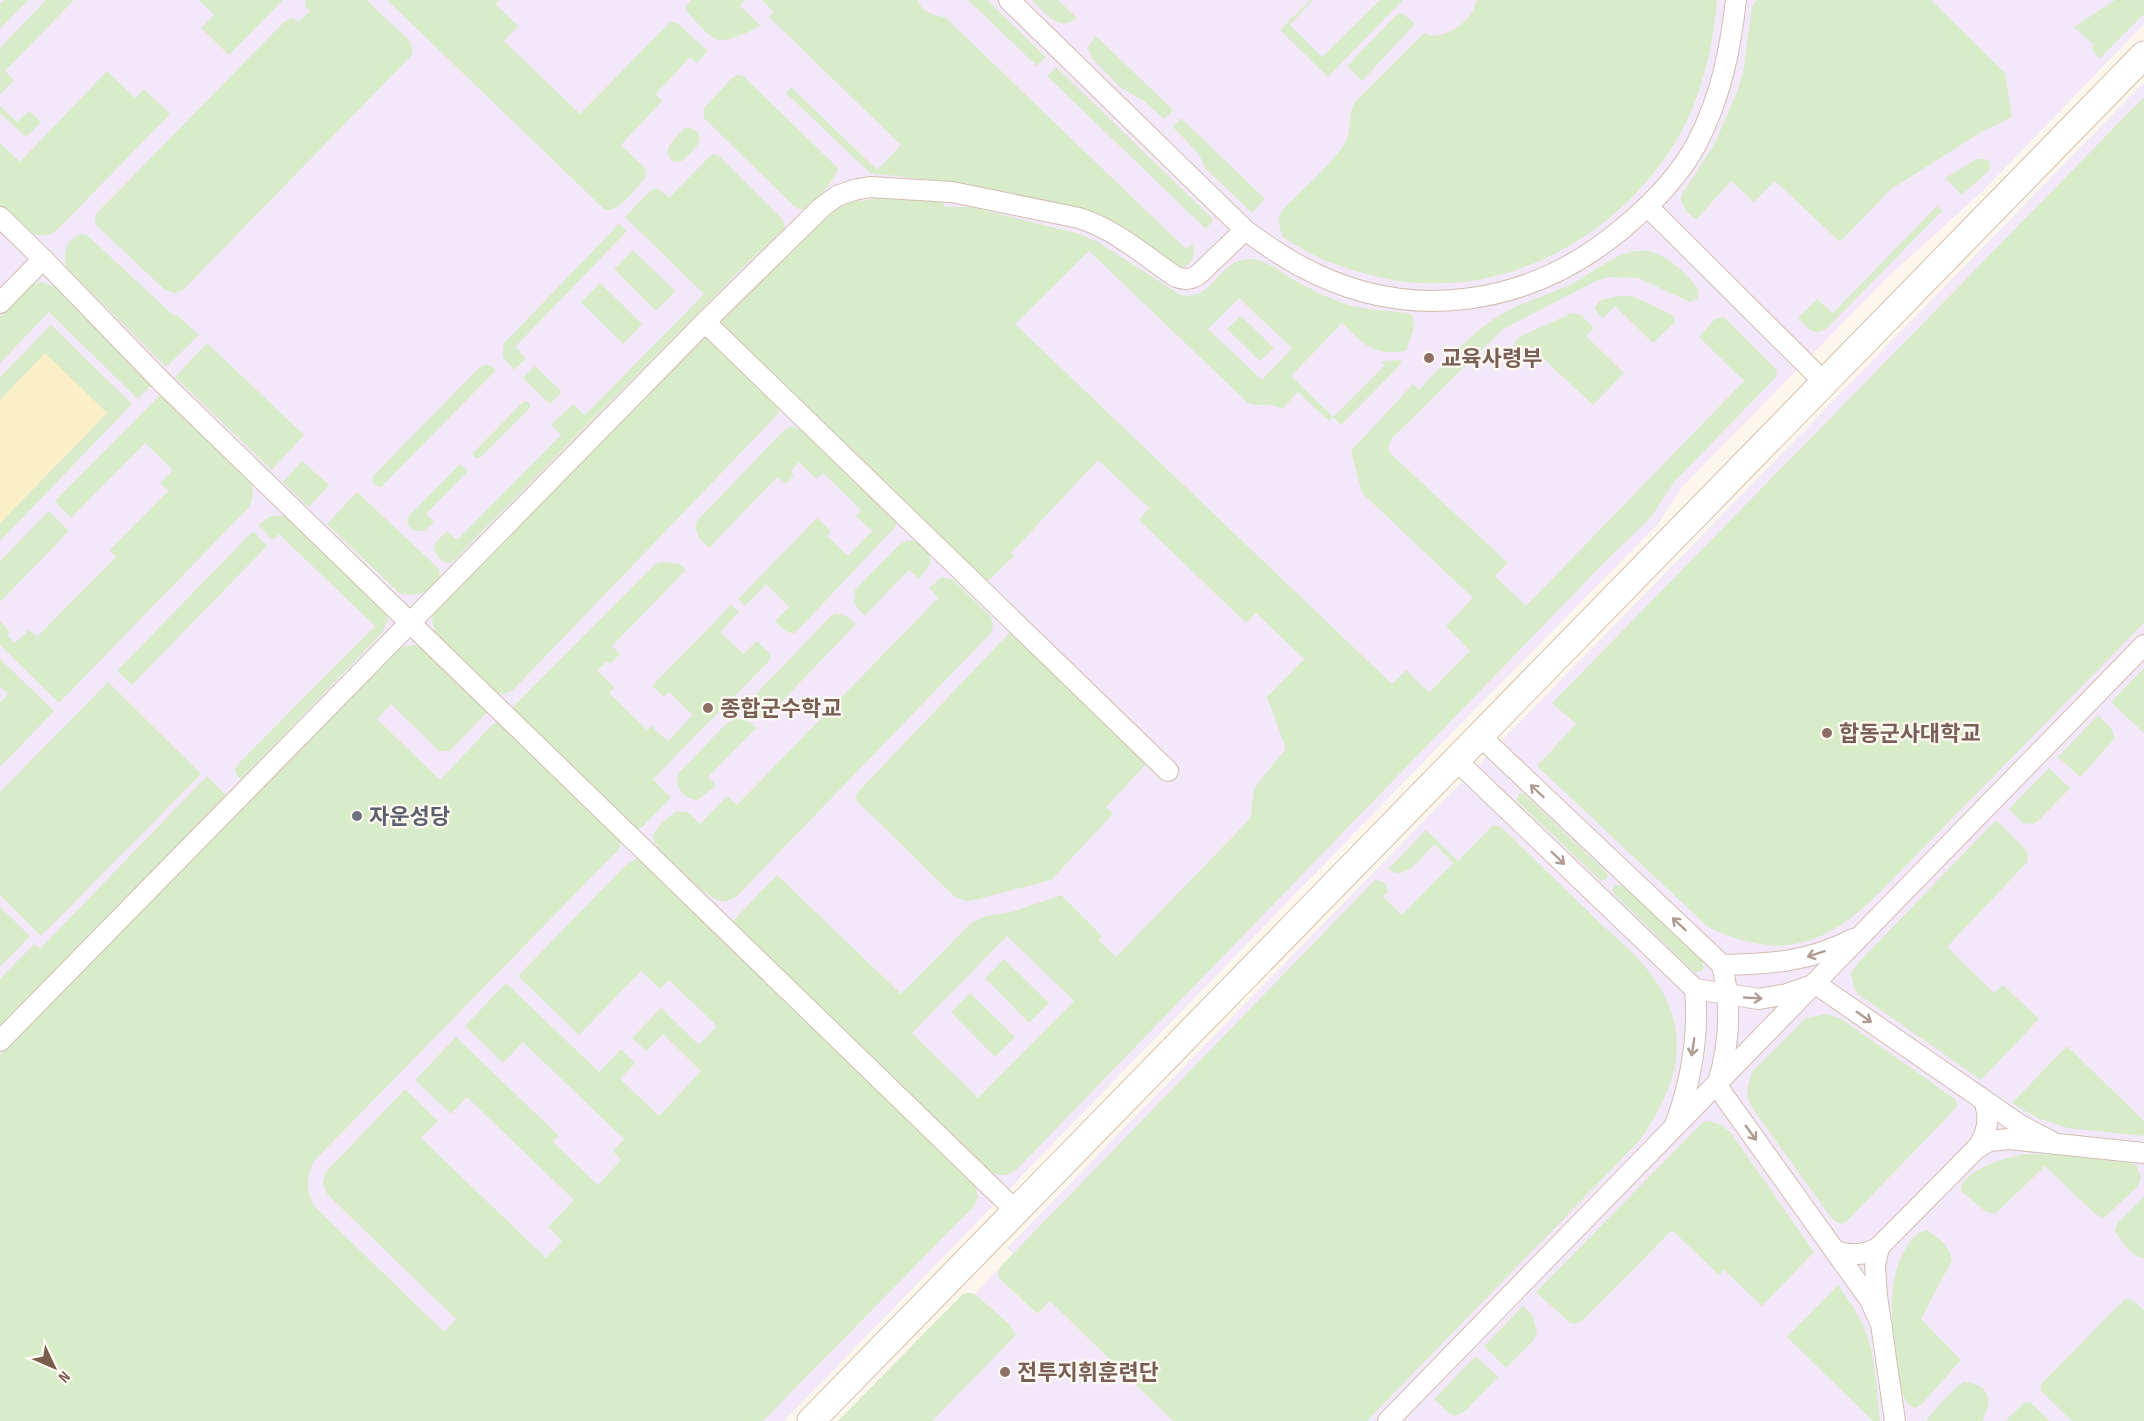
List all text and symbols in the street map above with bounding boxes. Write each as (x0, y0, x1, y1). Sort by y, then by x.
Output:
place label: 교육사령부 (1441, 346, 1542, 373)
marker: 교육사령부 (1422, 351, 1436, 365)
place label: 종합군수학교 (720, 696, 841, 723)
marker: 종합군수학교 (701, 701, 715, 715)
place label: 합동군사대학교 (1839, 721, 1981, 748)
marker: 합동군사대학교 (1820, 726, 1834, 740)
one-way arrow (1530, 784, 1545, 798)
place label: 자운성당 (369, 804, 450, 831)
marker: 자운성당 (350, 809, 364, 823)
one-way arrow (1550, 851, 1565, 865)
one-way arrow (1672, 917, 1687, 932)
one-way arrow (1807, 949, 1826, 960)
one-way arrow (1743, 993, 1763, 1004)
one-way arrow (1856, 1011, 1872, 1023)
one-way arrow (1688, 1037, 1699, 1057)
one-way arrow (1745, 1124, 1757, 1141)
north arrow (24, 1337, 84, 1397)
place label: 전투지휘훈련단 (1017, 1360, 1159, 1387)
marker: 전투지휘훈련단 (998, 1365, 1012, 1379)
text: N (54, 1367, 74, 1386)

